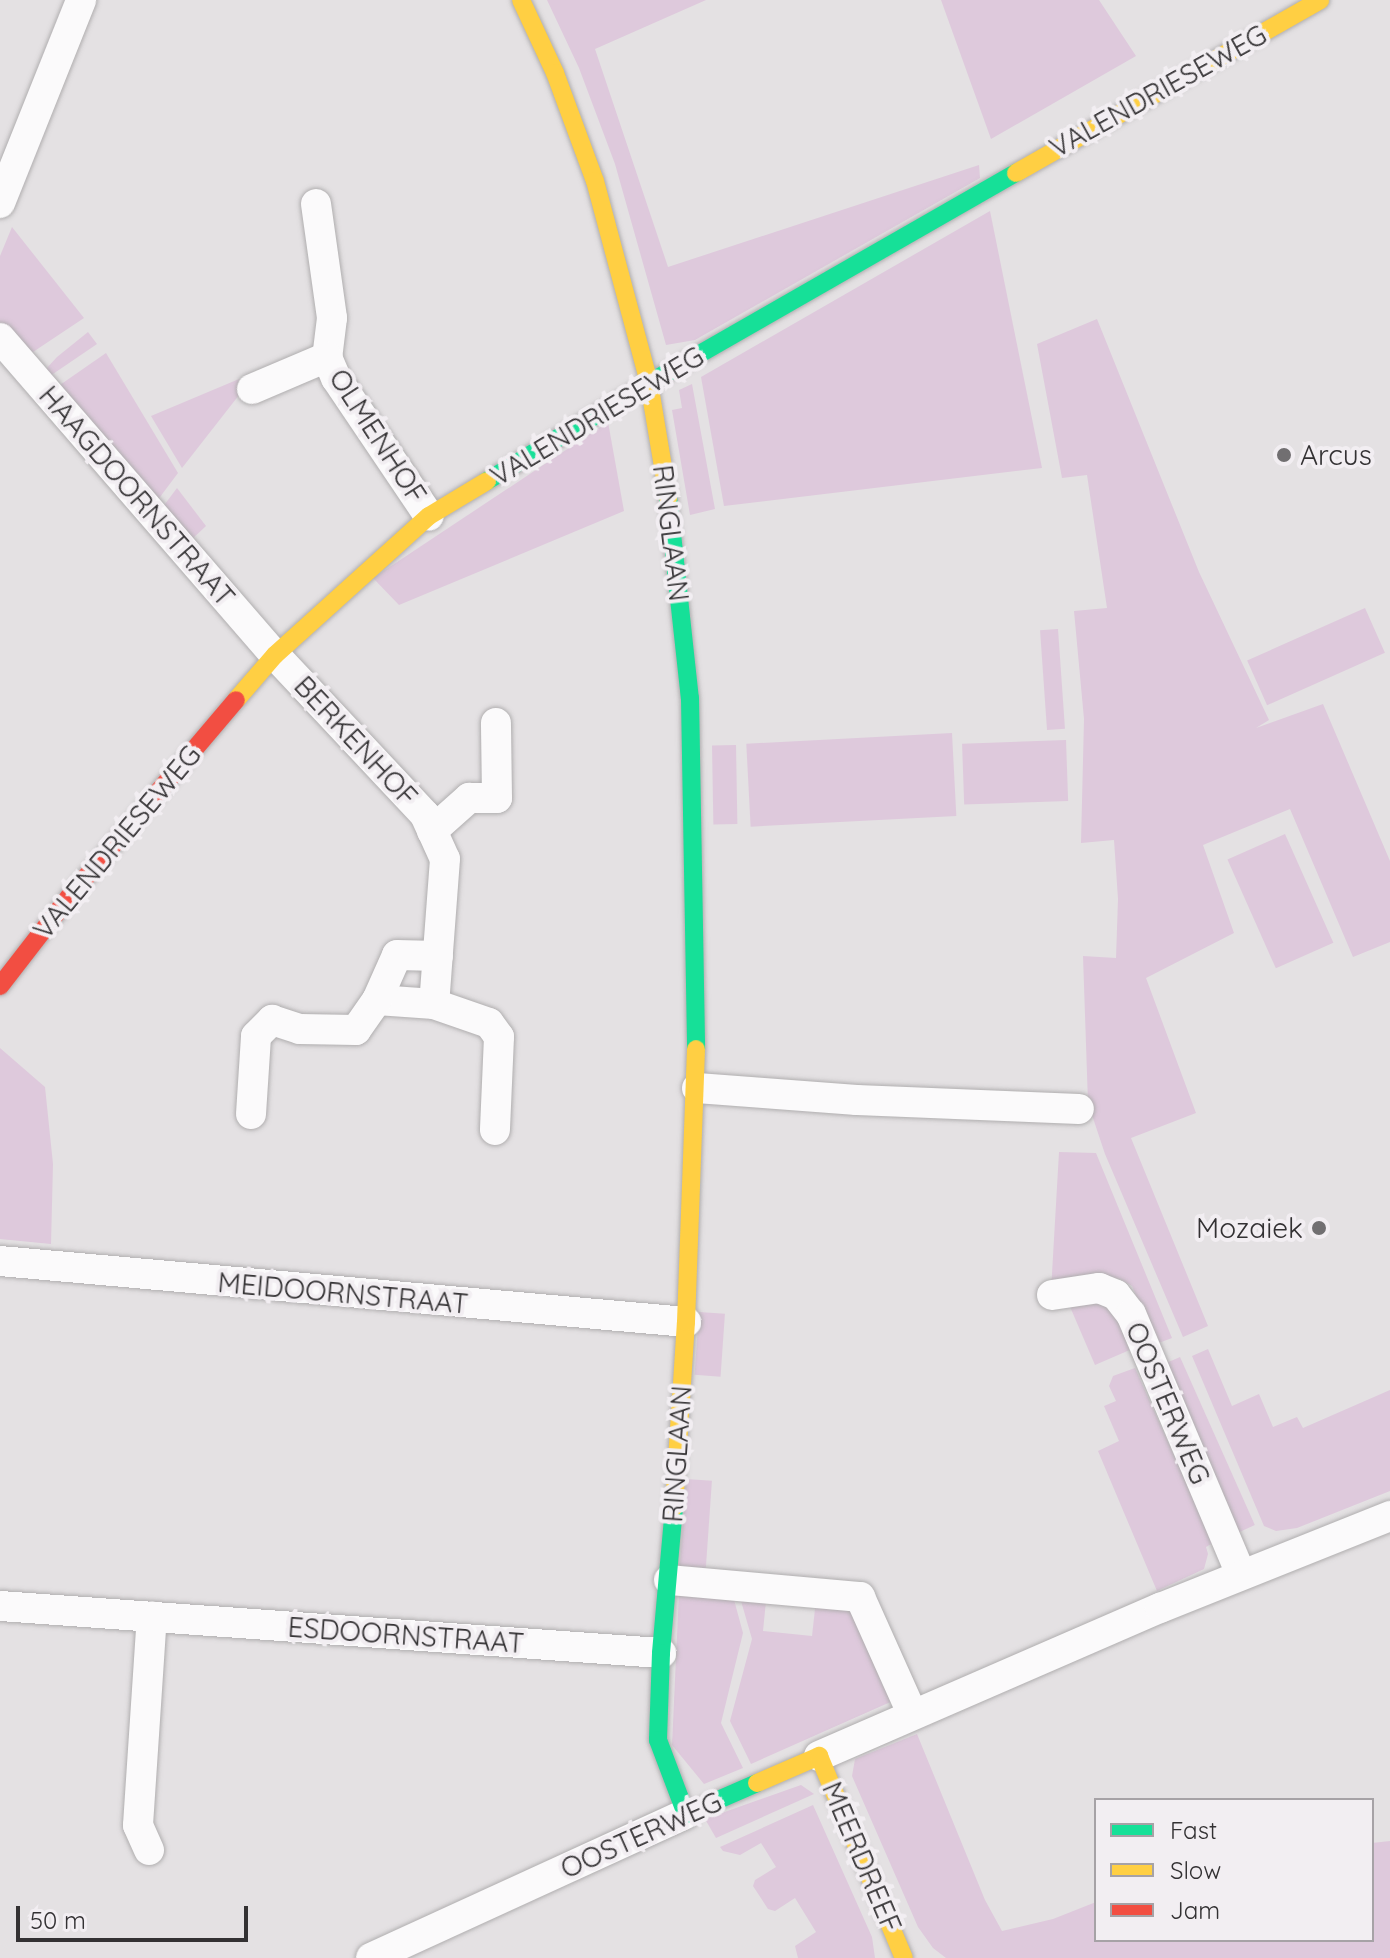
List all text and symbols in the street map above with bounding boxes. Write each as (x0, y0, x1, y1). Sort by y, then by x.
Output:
street label: VALENDRIESEWEG (1044, 17, 1272, 165)
street label: VALENDRIESEWEG (484, 339, 710, 493)
street label: OLMENHOF (322, 363, 434, 509)
street label: HAAGDOORNSTRAAT (32, 379, 242, 613)
place label: Arcus (1300, 438, 1372, 472)
marker: Arcus (1275, 446, 1293, 464)
street label: RINGLAAN (646, 463, 696, 603)
street label: BERKENHOF (287, 669, 425, 813)
street label: VALENDRIESEWEG (26, 738, 208, 946)
place label: Mozaiek (1196, 1211, 1303, 1245)
marker: Mozaiek (1310, 1219, 1328, 1237)
street label: MEIDOORNSTRAAT (216, 1265, 470, 1321)
street label: OOSTERWEG (1119, 1317, 1217, 1489)
street label: RINGLAAN (655, 1384, 699, 1524)
street label: ESDOORNSTRAAT (287, 1610, 525, 1660)
street label: MEERDREEF (815, 1777, 909, 1937)
street label: OOSTERWEG (555, 1785, 727, 1885)
legend (1094, 1798, 1374, 1942)
text: Fast (1170, 1815, 1217, 1845)
text: Slow (1170, 1855, 1221, 1885)
scale bar (20, 1890, 252, 1940)
text: Jam (1170, 1895, 1220, 1925)
text: 50 m (30, 1905, 86, 1935)

